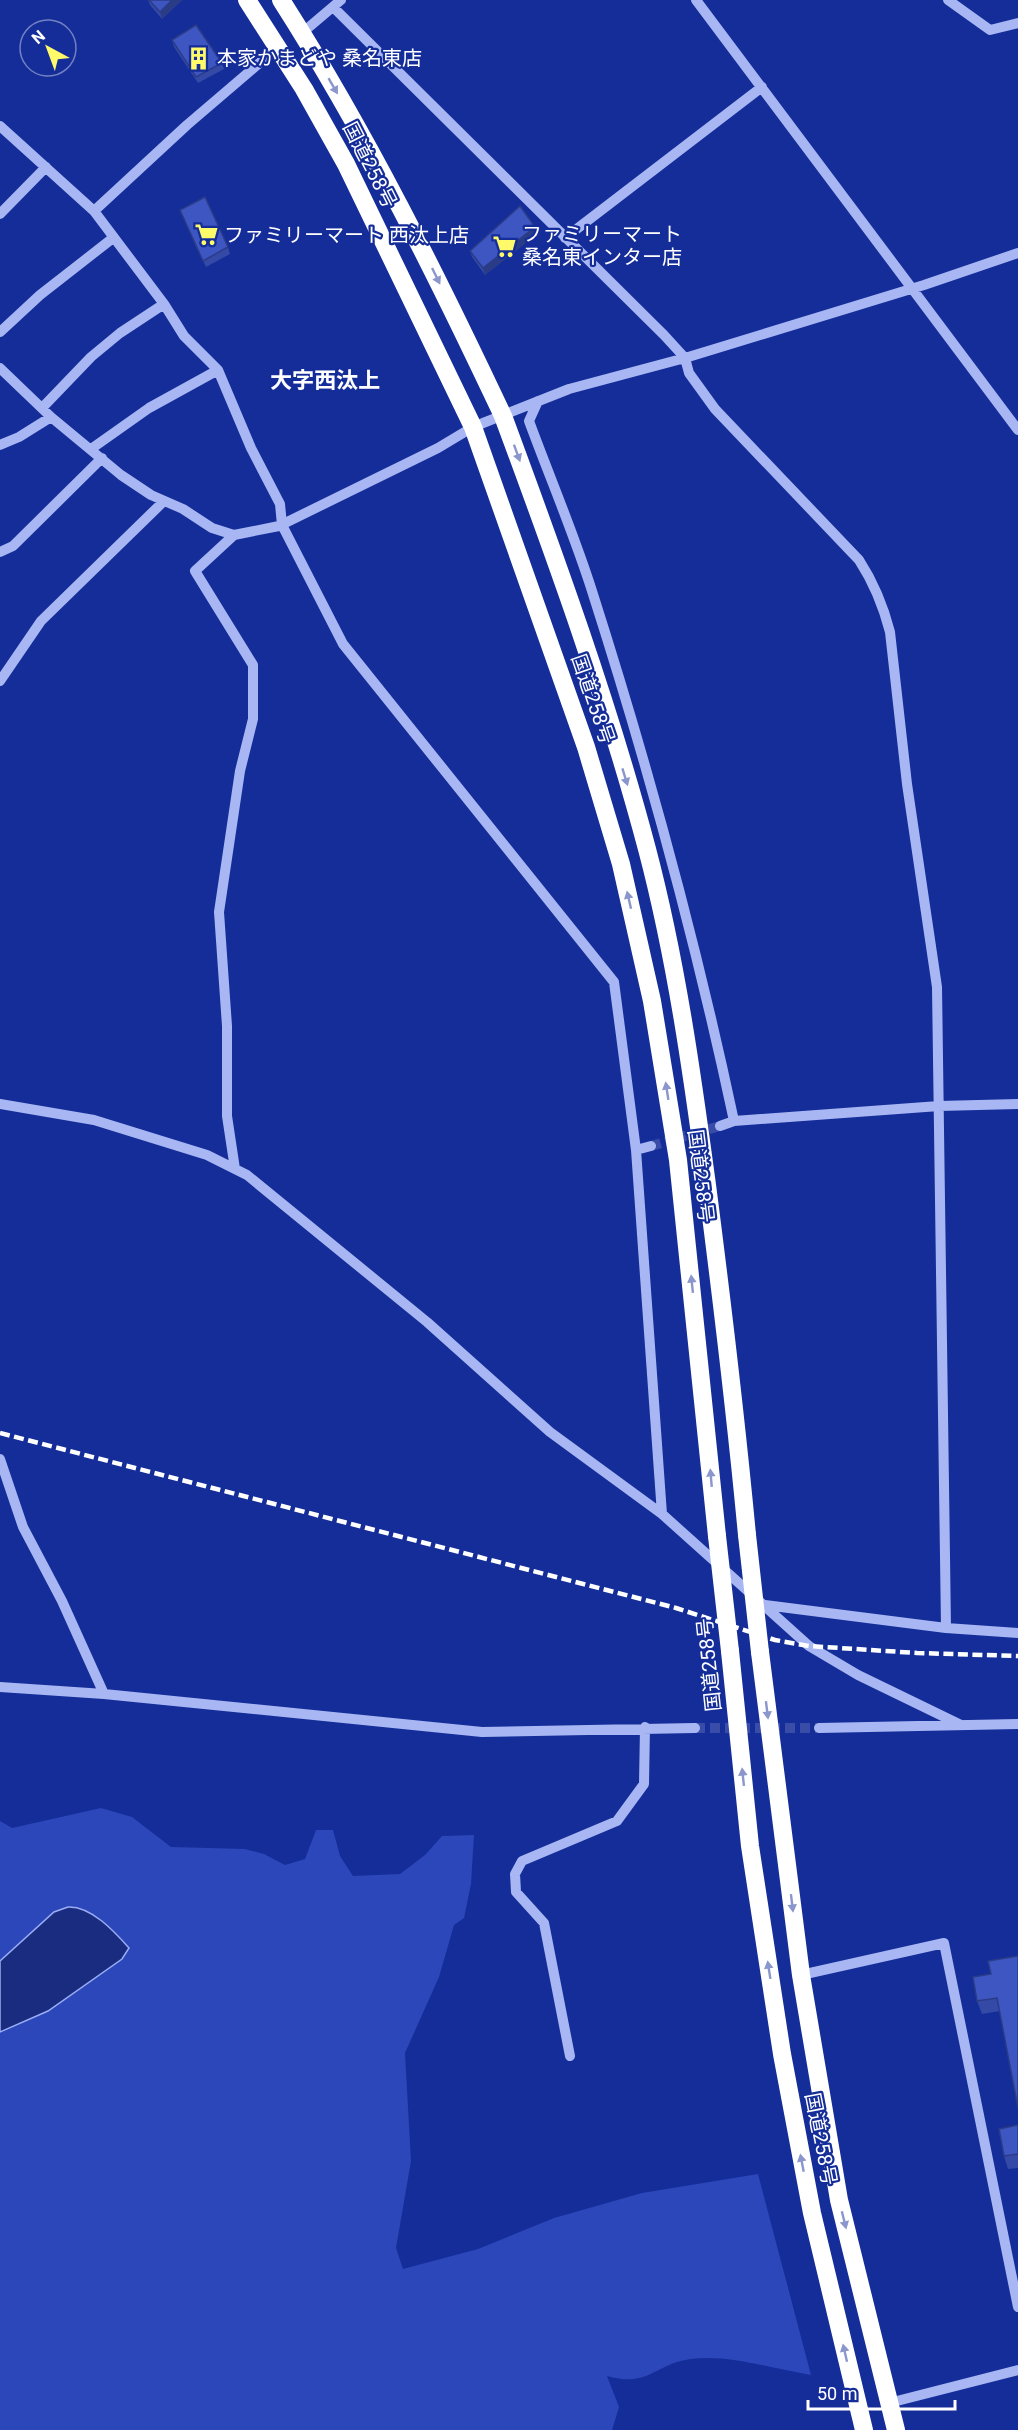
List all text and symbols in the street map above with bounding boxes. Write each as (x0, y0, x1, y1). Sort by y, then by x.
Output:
north arrow (18, 18, 78, 78)
text: N (28, 26, 49, 48)
building icon: 本家かまどや 桑名東店 (186, 45, 212, 71)
place label: 本家かまどや 桑名東店 (217, 46, 422, 70)
one-way arrow (328, 78, 338, 95)
street label: 国道258号 (338, 118, 402, 212)
supermarket icon: ファミリーマート 西汰上店 (193, 222, 219, 248)
place label: ファミリーマート 桑名東インター店 (522, 222, 682, 269)
place label: ファミリーマート 西汰上店 (224, 223, 469, 247)
supermarket icon: ファミリーマート 桑名東インター店 (491, 233, 517, 259)
one-way arrow (431, 267, 440, 284)
district label: 大字西汰上 (270, 368, 380, 393)
one-way arrow (512, 444, 522, 462)
street label: 国道258号 (566, 651, 620, 747)
one-way arrow (621, 768, 630, 786)
one-way arrow (624, 890, 633, 909)
one-way arrow (662, 1081, 671, 1100)
street label: 国道258号 (683, 1128, 719, 1224)
one-way arrow (687, 1275, 697, 1294)
one-way arrow (706, 1469, 716, 1488)
street label: 国道258号 (692, 1617, 726, 1713)
one-way arrow (762, 1700, 772, 1719)
one-way arrow (738, 1768, 748, 1787)
one-way arrow (787, 1894, 796, 1913)
one-way arrow (764, 1961, 773, 1980)
street label: 国道258号 (800, 2091, 842, 2187)
one-way arrow (797, 2153, 806, 2172)
one-way arrow (839, 2211, 849, 2229)
one-way arrow (839, 2344, 849, 2362)
scale bar (808, 2373, 955, 2411)
text: 50 m (817, 2383, 857, 2404)

